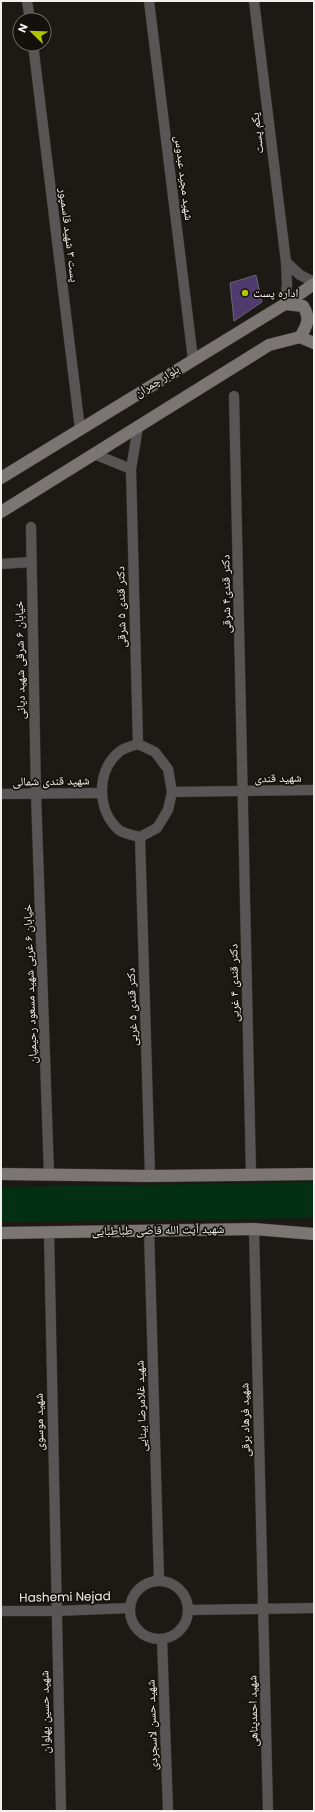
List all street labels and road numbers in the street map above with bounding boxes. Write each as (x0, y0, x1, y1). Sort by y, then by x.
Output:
street label: یکم پست (246, 111, 267, 154)
street label: شهید مجید عبدوس (171, 135, 198, 221)
street label: پست ۳ شهید قاسمپور (55, 186, 84, 284)
street label: بلوار چمران (131, 360, 182, 401)
street label: دکتر قندی۴ شرقی (216, 555, 235, 633)
street label: دکتر قندی ۵ شرقی (111, 566, 130, 648)
street label: خیابان ۶ شرقی شهید دیانی (10, 600, 29, 720)
street label: شهید قندی (254, 769, 302, 786)
street label: شهید قندی شمالی (12, 771, 90, 790)
street label: خیابان ۶ غربی شهید مسعود رحیمیان (18, 904, 41, 1064)
street label: دکتر قندی ۴ غربی (224, 944, 243, 1022)
street label: دکتر قندی ۵ غربی (122, 968, 141, 1046)
street label: شهید آیت الله قاضی طباطبایی (91, 1220, 225, 1239)
street label: شهید غلامرضا بینایی (130, 1360, 151, 1452)
street label: شهید فرهاد برقی (235, 1383, 254, 1457)
street label: شهید موسوی (29, 1393, 48, 1451)
street label: Hashemi Nejad (19, 1587, 111, 1606)
street label: شهید حسین پهلوان (35, 1670, 54, 1754)
street label: شهید احمدپناهی (243, 1675, 262, 1747)
street label: شهید حسن لاسجردی (141, 1679, 162, 1771)

